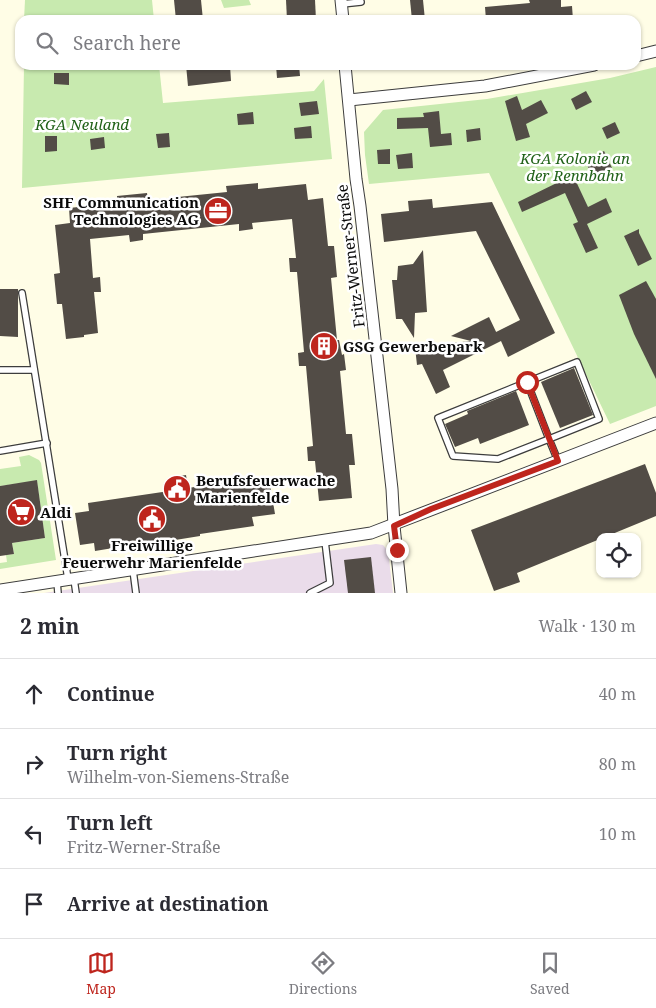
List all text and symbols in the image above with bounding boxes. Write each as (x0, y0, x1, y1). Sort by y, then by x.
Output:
search box (15, 15, 641, 70)
icon: search (33, 29, 61, 57)
text: Search here (73, 30, 181, 56)
park label: KGA Neuland (34, 114, 129, 134)
park label: KGA Kolonie an der Rennbahn (519, 148, 630, 185)
street label: Fritz-Werner-Straße (331, 183, 369, 329)
place label: SHF Communication Technologies AG (43, 192, 199, 229)
office icon: SHF Communication Technologies AG (203, 196, 233, 226)
building icon: GSG Gewerbepark (309, 331, 339, 361)
place label: GSG Gewerbepark (343, 336, 483, 356)
route start (516, 371, 539, 394)
place label: Berufsfeuerwache Marienfelde (196, 470, 335, 507)
public building icon: Berufsfeuerwache Marienfelde (162, 474, 192, 504)
supermarket icon: Aldi (6, 497, 36, 527)
place label: Aldi (40, 502, 72, 522)
public building icon: Freiwillige Feuerwehr Marienfelde (137, 504, 167, 534)
map controls (596, 533, 641, 578)
button: locate (596, 533, 641, 578)
place label: Freiwillige Feuerwehr Marienfelde (62, 535, 242, 572)
route end (386, 539, 409, 562)
text: 2 min (20, 612, 79, 640)
text: Walk · 130 m (539, 615, 636, 637)
icon: ahead (20, 680, 48, 708)
text: Continue (67, 681, 155, 707)
text: 40 m (599, 683, 636, 705)
text: Turn right (67, 740, 167, 766)
icon: right (20, 750, 48, 778)
text: 80 m (599, 753, 636, 775)
text: Wilhelm-von-Siemens-Straße (67, 766, 289, 788)
text: Turn left (67, 810, 153, 836)
icon: left (20, 820, 48, 848)
text: 10 m (599, 823, 636, 845)
text: Fritz-Werner-Straße (67, 836, 221, 858)
icon: arrive (20, 890, 48, 918)
text: Arrive at destination (67, 891, 269, 917)
tab: Map (86, 949, 116, 998)
tab: Directions (289, 949, 357, 998)
tab: Saved (530, 949, 570, 998)

